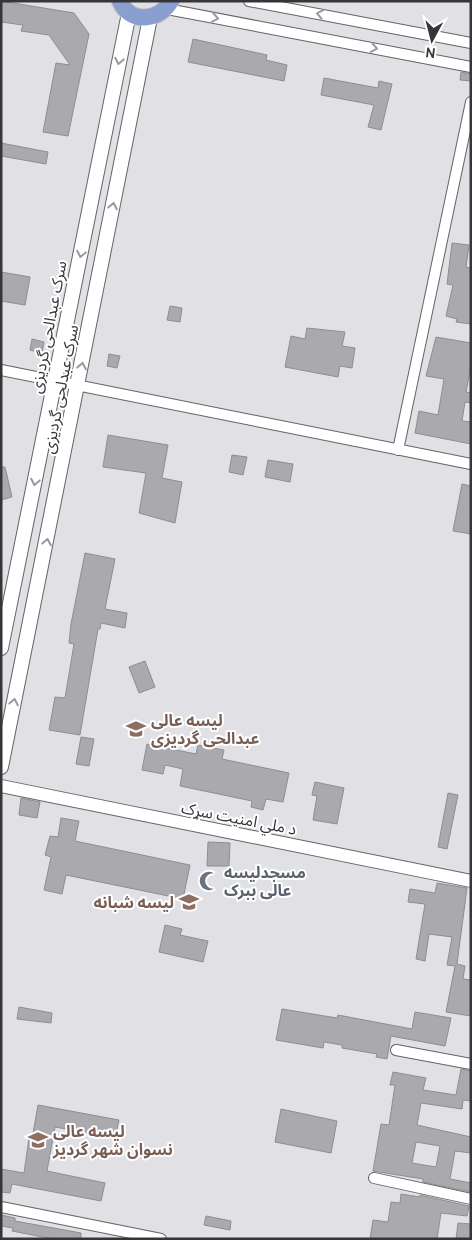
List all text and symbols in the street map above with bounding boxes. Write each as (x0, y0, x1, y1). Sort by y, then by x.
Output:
one-way arrow (315, 10, 324, 20)
one-way arrow (210, 12, 219, 23)
north arrow (407, 15, 457, 65)
one-way arrow (370, 43, 379, 53)
text: N (424, 43, 436, 62)
one-way arrow (115, 56, 125, 65)
one-way arrow (108, 202, 118, 211)
one-way arrow (76, 250, 87, 259)
street label: سرک عبدالحی گردیزی (26, 259, 71, 395)
street label: سرک عبدلحی گردیزی (39, 323, 82, 455)
one-way arrow (77, 361, 87, 370)
one-way arrow (30, 478, 41, 487)
one-way arrow (41, 538, 51, 547)
one-way arrow (9, 697, 19, 706)
place label: لیسه عالی عبدالحی گردیزی (151, 711, 260, 748)
school or university icon: لیسه عالی عبدالحی گردیزی (125, 718, 147, 740)
street label: د ملي امنیت سړک (179, 798, 298, 842)
place label: مسجدلیسه عالی ببرک (224, 863, 306, 900)
mosque icon: مسجدلیسه عالی ببرک (198, 870, 220, 892)
school or university icon: لیسه شبانه (178, 891, 200, 913)
place label: لیسه شبانه (94, 893, 174, 912)
place label: لیسه عالی نسوان شهر گردیز (52, 1122, 173, 1159)
school or university icon: لیسه عالی نسوان شهر گردیز (27, 1129, 49, 1151)

